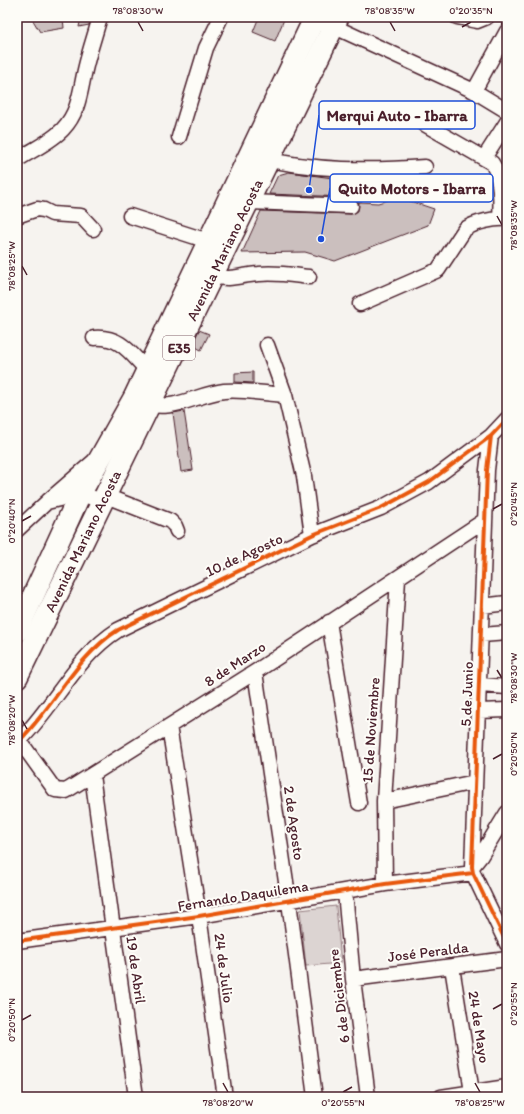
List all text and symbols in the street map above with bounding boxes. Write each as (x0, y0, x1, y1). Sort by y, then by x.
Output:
text: 78°08'30"W (113, 4, 164, 17)
text: 78°08'35"W (365, 4, 415, 17)
text: 0°20'35"N (449, 4, 493, 17)
callout: Merqui Auto - Ibarra (319, 101, 475, 129)
text: Merqui Auto - Ibarra (326, 106, 468, 126)
callout: Quito Motors - Ibarra (330, 174, 493, 202)
street label: Avenida Mariano Acosta (183, 176, 267, 324)
text: Quito Motors - Ibarra (338, 179, 486, 198)
text: 78°08'35"W (507, 200, 520, 250)
text: 78°08'25"W (5, 241, 18, 291)
road number: E35 (163, 336, 195, 360)
street label: Avenida Mariano Acosta (41, 467, 125, 615)
text: 0°20'45"N (507, 482, 520, 526)
text: 0°20'40"N (5, 498, 18, 543)
street label: 10 de Agosto (203, 529, 285, 581)
street label: 8 de Marzo (201, 637, 269, 691)
text: 78°08'30"W (507, 652, 520, 703)
street label: 5 de Junio (457, 661, 477, 727)
street label: 15 de Noviembre (358, 677, 384, 783)
text: 78°08'20"W (5, 694, 18, 745)
text: 0°20'50"N (507, 732, 520, 776)
street label: 2 de Agosto (280, 785, 308, 861)
street label: Fernando Daquilema (176, 877, 310, 915)
street label: 24 de Julio (210, 932, 238, 1004)
street label: 19 de Abril (122, 935, 150, 1006)
street label: José Peralda (387, 938, 470, 966)
street label: 6 de Diciembre (324, 948, 354, 1044)
text: 0°20'55"N (507, 982, 520, 1026)
street label: 24 de Mayo (464, 990, 494, 1064)
text: 0°20'50"N (5, 998, 18, 1042)
text: 78°08'20"W (203, 1096, 254, 1109)
text: 0°20'55"N (321, 1096, 365, 1109)
text: 78°08'25"W (455, 1096, 505, 1109)

